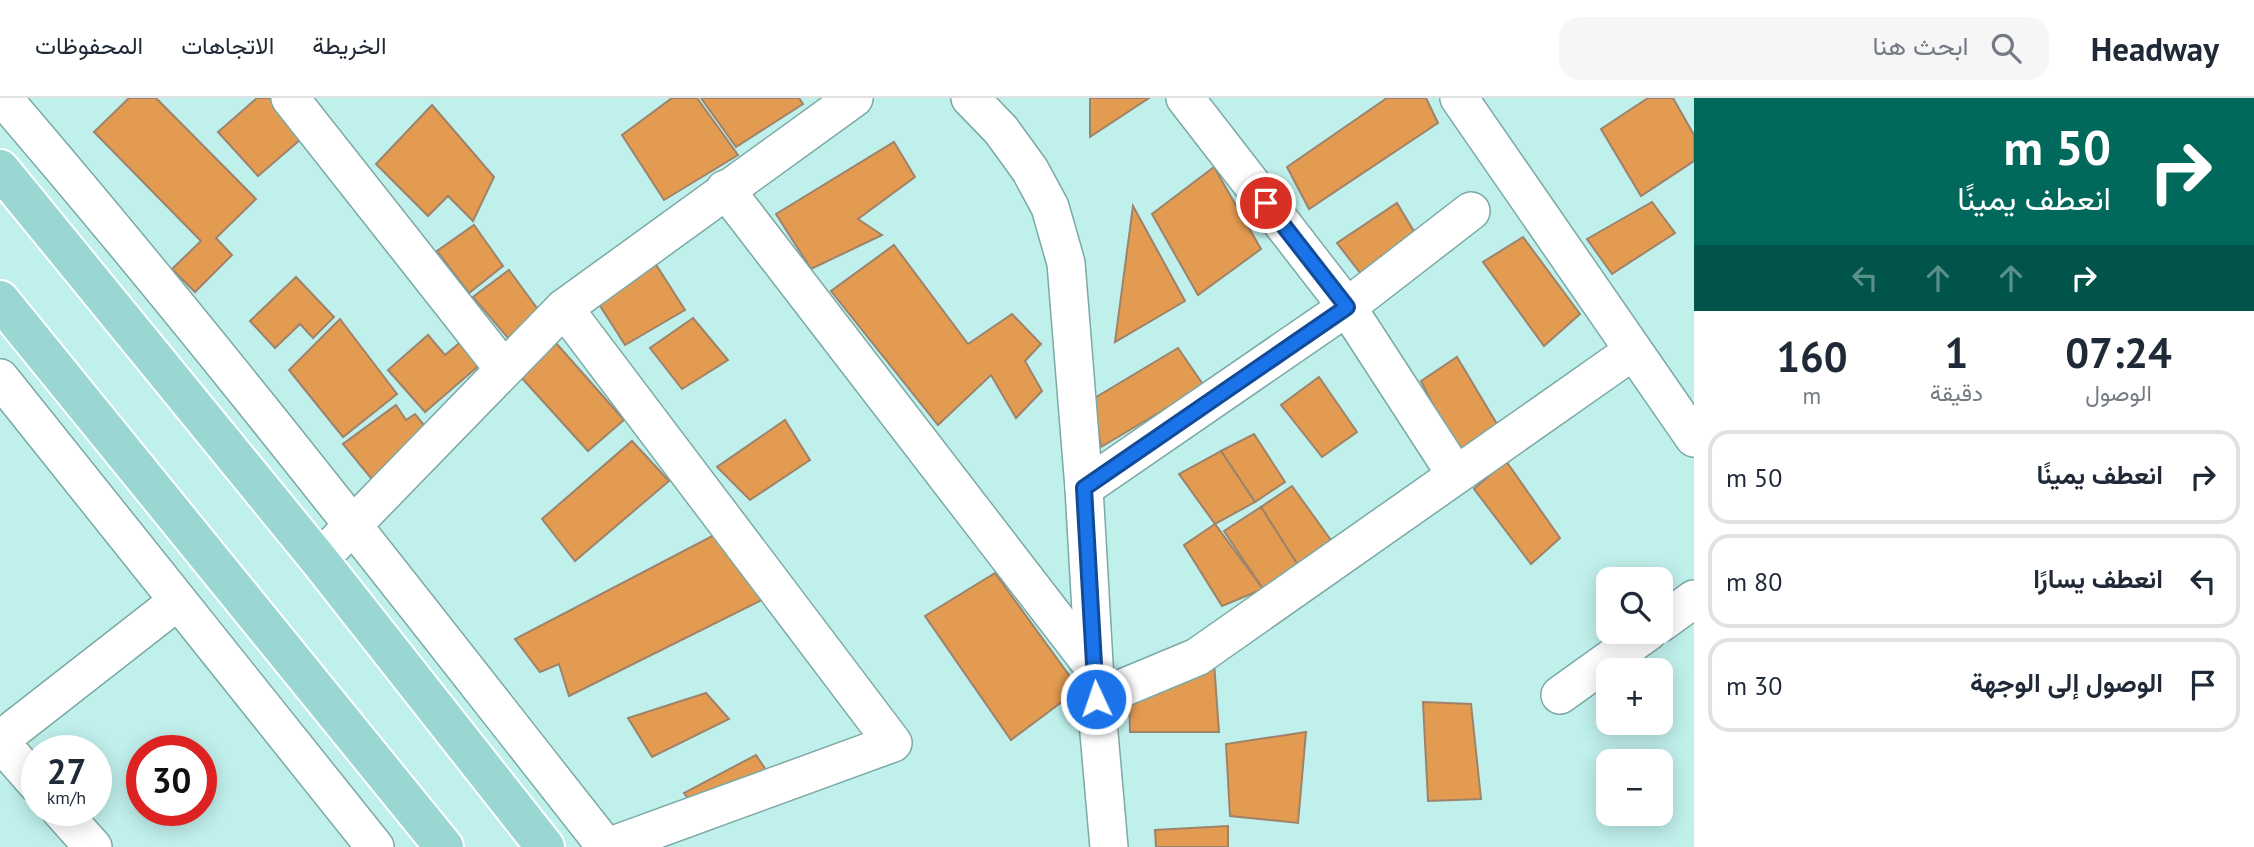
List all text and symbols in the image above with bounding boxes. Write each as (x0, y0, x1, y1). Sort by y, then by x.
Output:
search box (1559, 17, 2049, 80)
text: Headway (2091, 27, 2219, 70)
text: ابحث هنا (1873, 29, 1969, 62)
icon: search (1987, 29, 2025, 67)
text: المحفوظات (35, 30, 143, 61)
text: الاتجاهات (181, 30, 274, 61)
text: الخريطة (312, 30, 387, 61)
text: 50 m (2004, 115, 2111, 179)
icon: right (2135, 126, 2226, 217)
pin (1236, 173, 1296, 233)
text: انعطف يمينًا (1957, 177, 2111, 219)
icon: arrive (1247, 184, 1285, 222)
icon: left (1846, 259, 1884, 297)
icon: ahead (1919, 259, 1957, 297)
icon: ahead (1992, 259, 2030, 297)
icon: right (2065, 259, 2103, 297)
text: 1 (1945, 325, 1968, 380)
text: 07:24 (2065, 325, 2172, 380)
text: 160 (1776, 329, 1848, 384)
text: دقيقة (1930, 378, 1983, 407)
text: الوصول (2085, 378, 2152, 407)
text: m (1803, 381, 1821, 410)
text: انعطف يمينًا (2037, 458, 2163, 491)
icon: right (2184, 458, 2222, 496)
text: 50 m (1726, 461, 1782, 494)
text: انعطف يسارًا (2033, 562, 2163, 595)
icon: left (2184, 562, 2222, 600)
text: 80 m (1726, 565, 1782, 598)
map controls (1596, 567, 1673, 826)
button: search (1596, 567, 1673, 644)
button: + (1596, 658, 1673, 735)
position arrow (1059, 662, 1133, 736)
text: الوصول إلى الوجهة (1970, 666, 2163, 699)
icon: arrive (2184, 666, 2222, 704)
text: 30 m (1726, 669, 1782, 702)
speed limit sign: 30 (126, 735, 217, 826)
text: 27 (47, 748, 86, 794)
button: − (1596, 749, 1673, 826)
text: km/h (47, 786, 86, 809)

